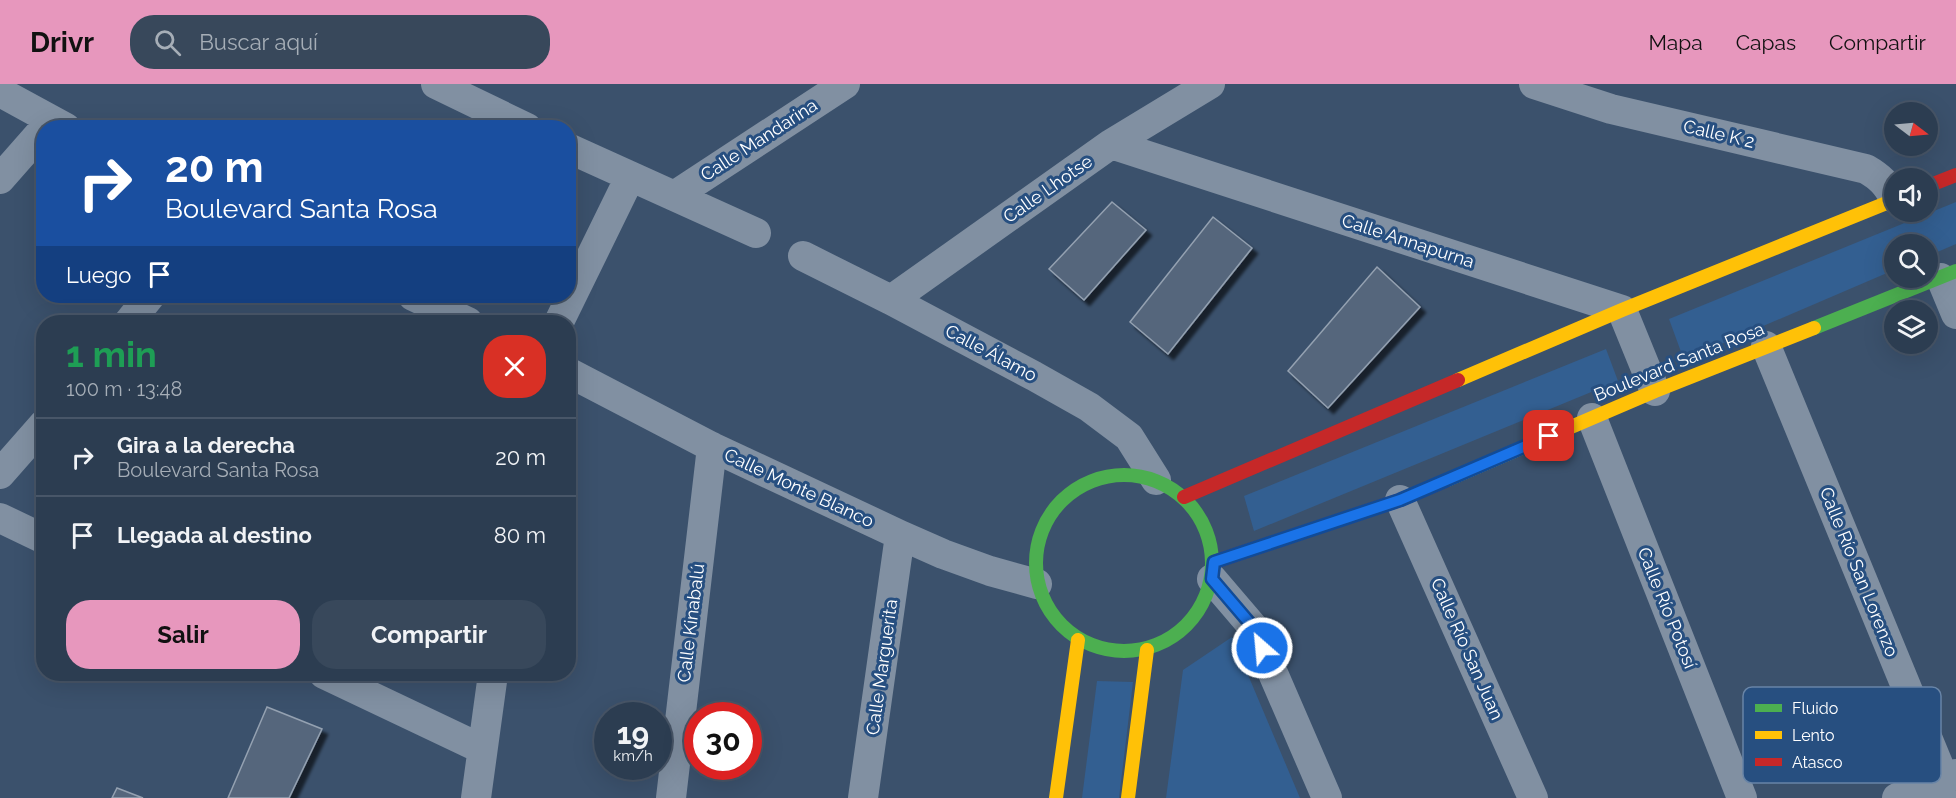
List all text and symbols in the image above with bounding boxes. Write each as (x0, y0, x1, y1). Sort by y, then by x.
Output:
search box (130, 15, 550, 69)
text: Drivr (30, 26, 94, 59)
icon: search (151, 26, 184, 59)
text: Buscar aquí (199, 29, 318, 55)
text: Mapa (1648, 30, 1703, 55)
text: Capas (1736, 30, 1796, 55)
text: Compartir (1829, 30, 1926, 55)
street label: Calle Mandarina (697, 94, 821, 185)
north arrow (1884, 102, 1938, 156)
map controls (1884, 102, 1938, 354)
street label: Calle K 2 (1681, 115, 1757, 152)
text: 20 m (165, 143, 264, 192)
icon: right (66, 144, 144, 222)
street label: Calle Lhotse (999, 150, 1097, 227)
button: sound (1884, 168, 1938, 222)
text: Boulevard Santa Rosa (165, 193, 438, 224)
street label: Calle Annapurna (1339, 209, 1477, 272)
button: search (1884, 234, 1938, 288)
icon: arrive (143, 258, 176, 291)
text: Luego (66, 262, 131, 288)
button: layers (1884, 300, 1938, 354)
street label: Boulevard Santa Rosa (1591, 318, 1767, 405)
street label: Calle Álamo (942, 319, 1041, 386)
text: 1 min (66, 333, 157, 375)
button: close (483, 335, 546, 398)
text: 100 m · 13:48 (66, 377, 182, 401)
pin (1523, 410, 1574, 461)
icon: arrive (1532, 419, 1565, 452)
text: Gira a la derecha (117, 432, 295, 458)
icon: right (66, 441, 99, 474)
text: 20 m (495, 444, 546, 470)
street label: Calle Monte Blanco (721, 444, 878, 532)
text: Boulevard Santa Rosa (117, 458, 319, 482)
street label: Calle Río San Lorenzo (1816, 484, 1903, 660)
icon: arrive (66, 519, 99, 552)
text: Llegada al destino (117, 522, 312, 548)
text: 80 m (494, 522, 546, 548)
street label: Calle Río Potosí (1634, 544, 1701, 672)
street label: Calle Kinabalú (673, 562, 708, 683)
street label: Calle Río San Juan (1427, 575, 1508, 723)
street label: Calle Marguerita (862, 598, 901, 736)
button: Salir (66, 600, 300, 669)
button: Compartir (312, 600, 546, 669)
position arrow (1230, 616, 1294, 680)
legend (1743, 687, 1941, 783)
text: Fluido (1792, 699, 1838, 718)
speed limit sign: 30 (684, 702, 762, 780)
text: 19 (617, 716, 649, 751)
text: Lento (1792, 726, 1835, 745)
text: km/h (613, 747, 653, 765)
text: Atasco (1792, 753, 1843, 772)

